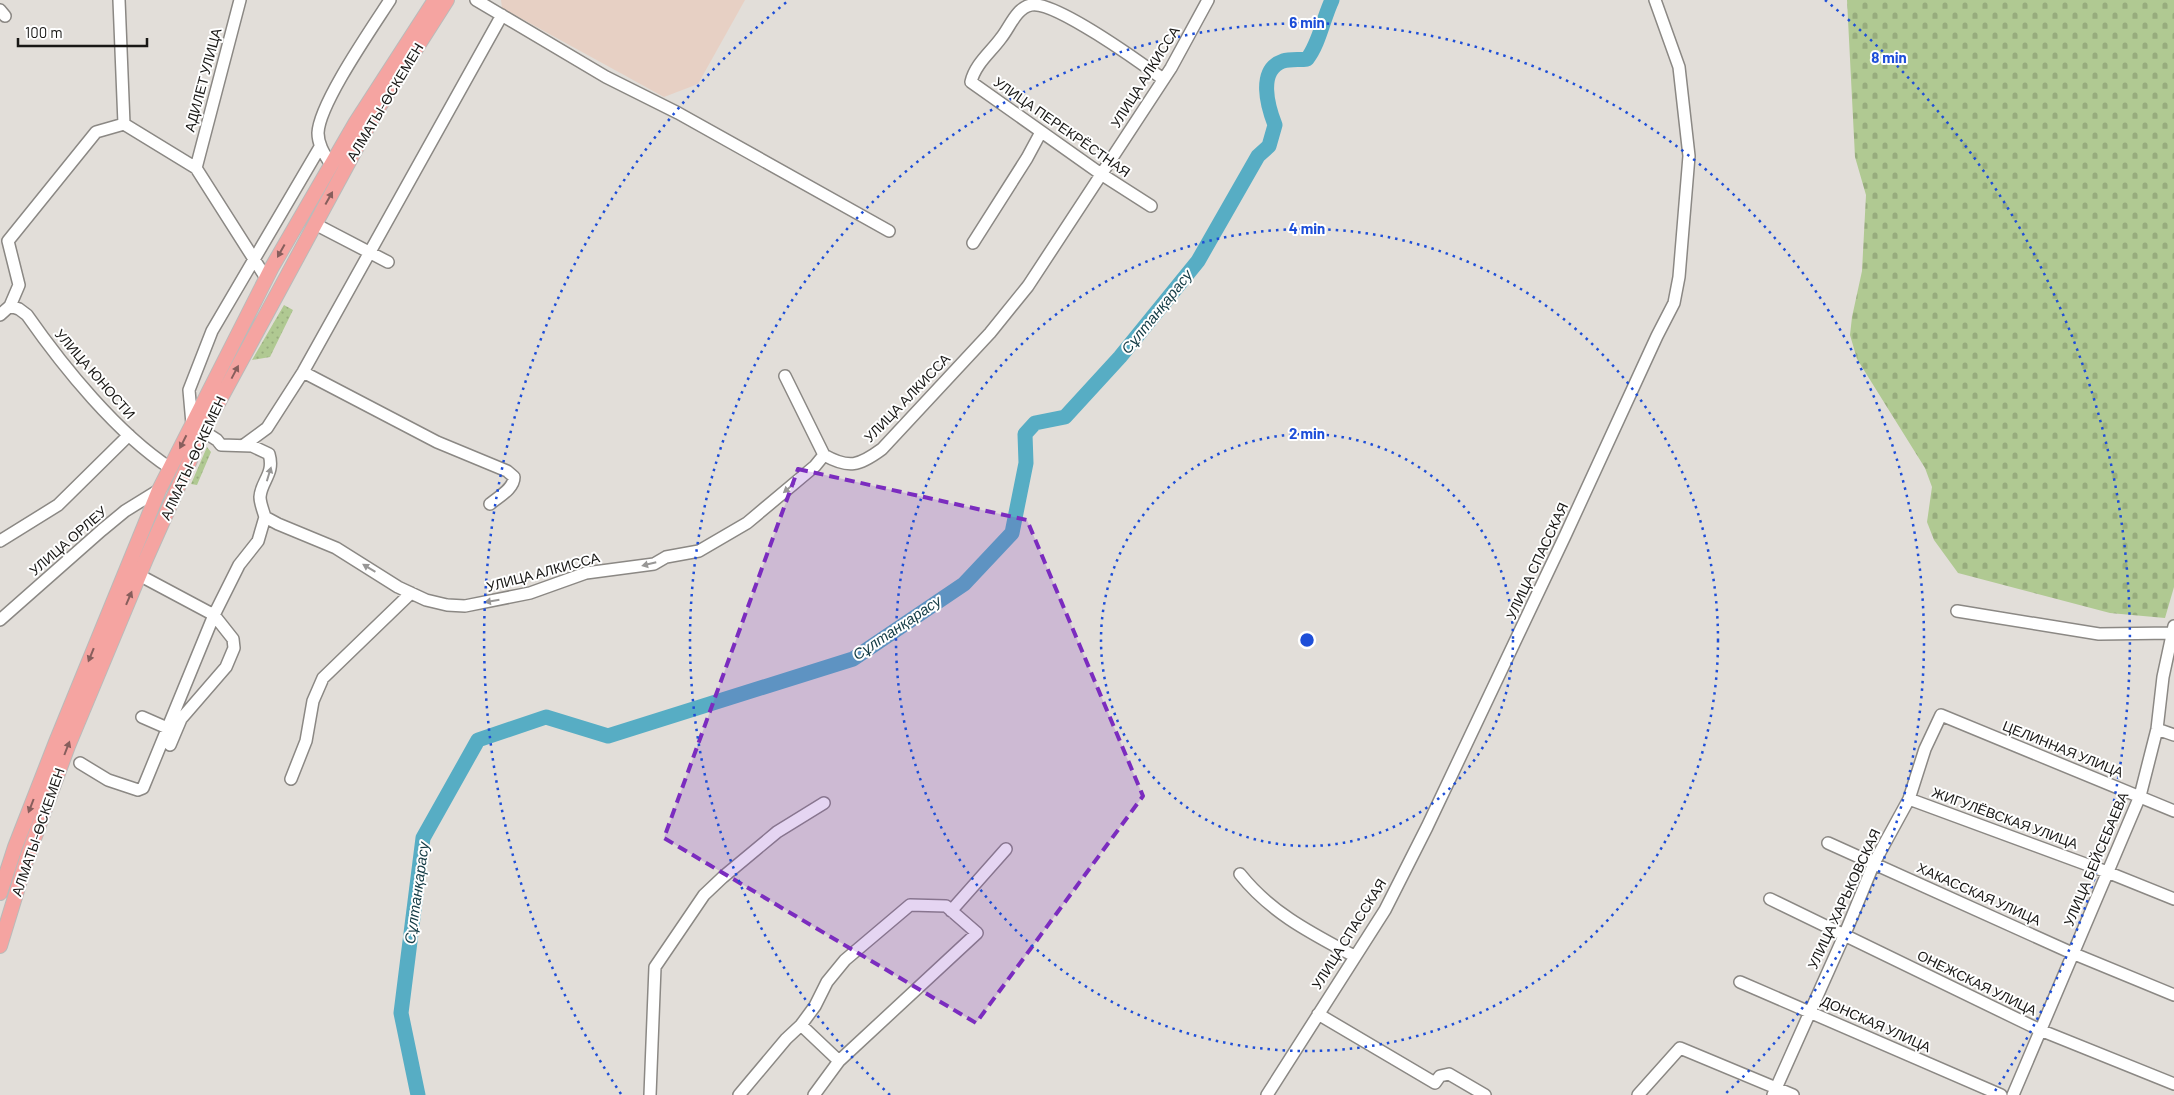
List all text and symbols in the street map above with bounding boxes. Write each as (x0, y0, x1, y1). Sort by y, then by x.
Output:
text: 6 min (1289, 13, 1325, 31)
scale bar (18, 15, 146, 47)
street label: УЛИЦА АЛКИССА (1107, 22, 1183, 131)
text: 100 m (25, 23, 63, 41)
street label: АДИЛЕТ УЛИЦА (181, 26, 225, 134)
street label: АЛМАТЫ-ӨСКЕМЕН (343, 40, 427, 164)
text: 8 min (1871, 48, 1907, 66)
street label: УЛИЦА ПЕРЕКРЁСТНАЯ (991, 73, 1134, 180)
one-way arrow (325, 191, 333, 205)
text: 4 min (1289, 219, 1325, 237)
one-way arrow (277, 244, 286, 257)
water label: Сұлтанқарасу (1117, 265, 1196, 357)
street label: УЛИЦА ЮНОСТИ (52, 325, 139, 422)
street label: УЛИЦА АЛКИССА (860, 349, 954, 445)
one-way arrow (231, 364, 239, 379)
street label: АЛМАТЫ-ӨСКЕМЕН (156, 393, 229, 522)
text: 2 min (1289, 424, 1325, 442)
one-way arrow (179, 435, 187, 449)
one-way arrow (265, 466, 273, 481)
one-way arrow (783, 483, 796, 494)
street label: УЛИЦА СПАССКАЯ (1502, 500, 1571, 622)
street label: УЛИЦА ОРЛЕУ (25, 502, 110, 579)
street label: УЛИЦА АЛКИССА (484, 548, 602, 595)
one-way arrow (641, 560, 657, 568)
one-way arrow (363, 563, 376, 572)
water label: Сұлтанқарасу (849, 590, 945, 663)
one-way arrow (126, 591, 134, 605)
one-way arrow (483, 598, 499, 606)
centre of rings (1298, 631, 1316, 649)
one-way arrow (87, 648, 95, 663)
street label: ЦЕЛИННАЯ УЛИЦА (2000, 717, 2127, 781)
one-way arrow (64, 741, 71, 756)
street label: АЛМАТЫ-ӨСКЕМЕН (8, 765, 68, 898)
street label: ЖИГУЛЁВСКАЯ УЛИЦА (1930, 783, 2081, 852)
street label: УЛИЦА БЕЙСЕБАЕВА (2060, 789, 2132, 928)
one-way arrow (27, 799, 35, 814)
street label: УЛИЦА ХАРЬКОВСКАЯ (1804, 826, 1884, 972)
water label: Сұлтанқарасу (400, 839, 432, 945)
street label: ХАКАССКАЯ УЛИЦА (1915, 859, 2044, 929)
street label: УЛИЦА СПАССКАЯ (1308, 875, 1389, 992)
street label: ОНЕЖСКАЯ УЛИЦА (1915, 946, 2040, 1019)
street label: ДОНСКАЯ УЛИЦА (1819, 992, 1934, 1056)

